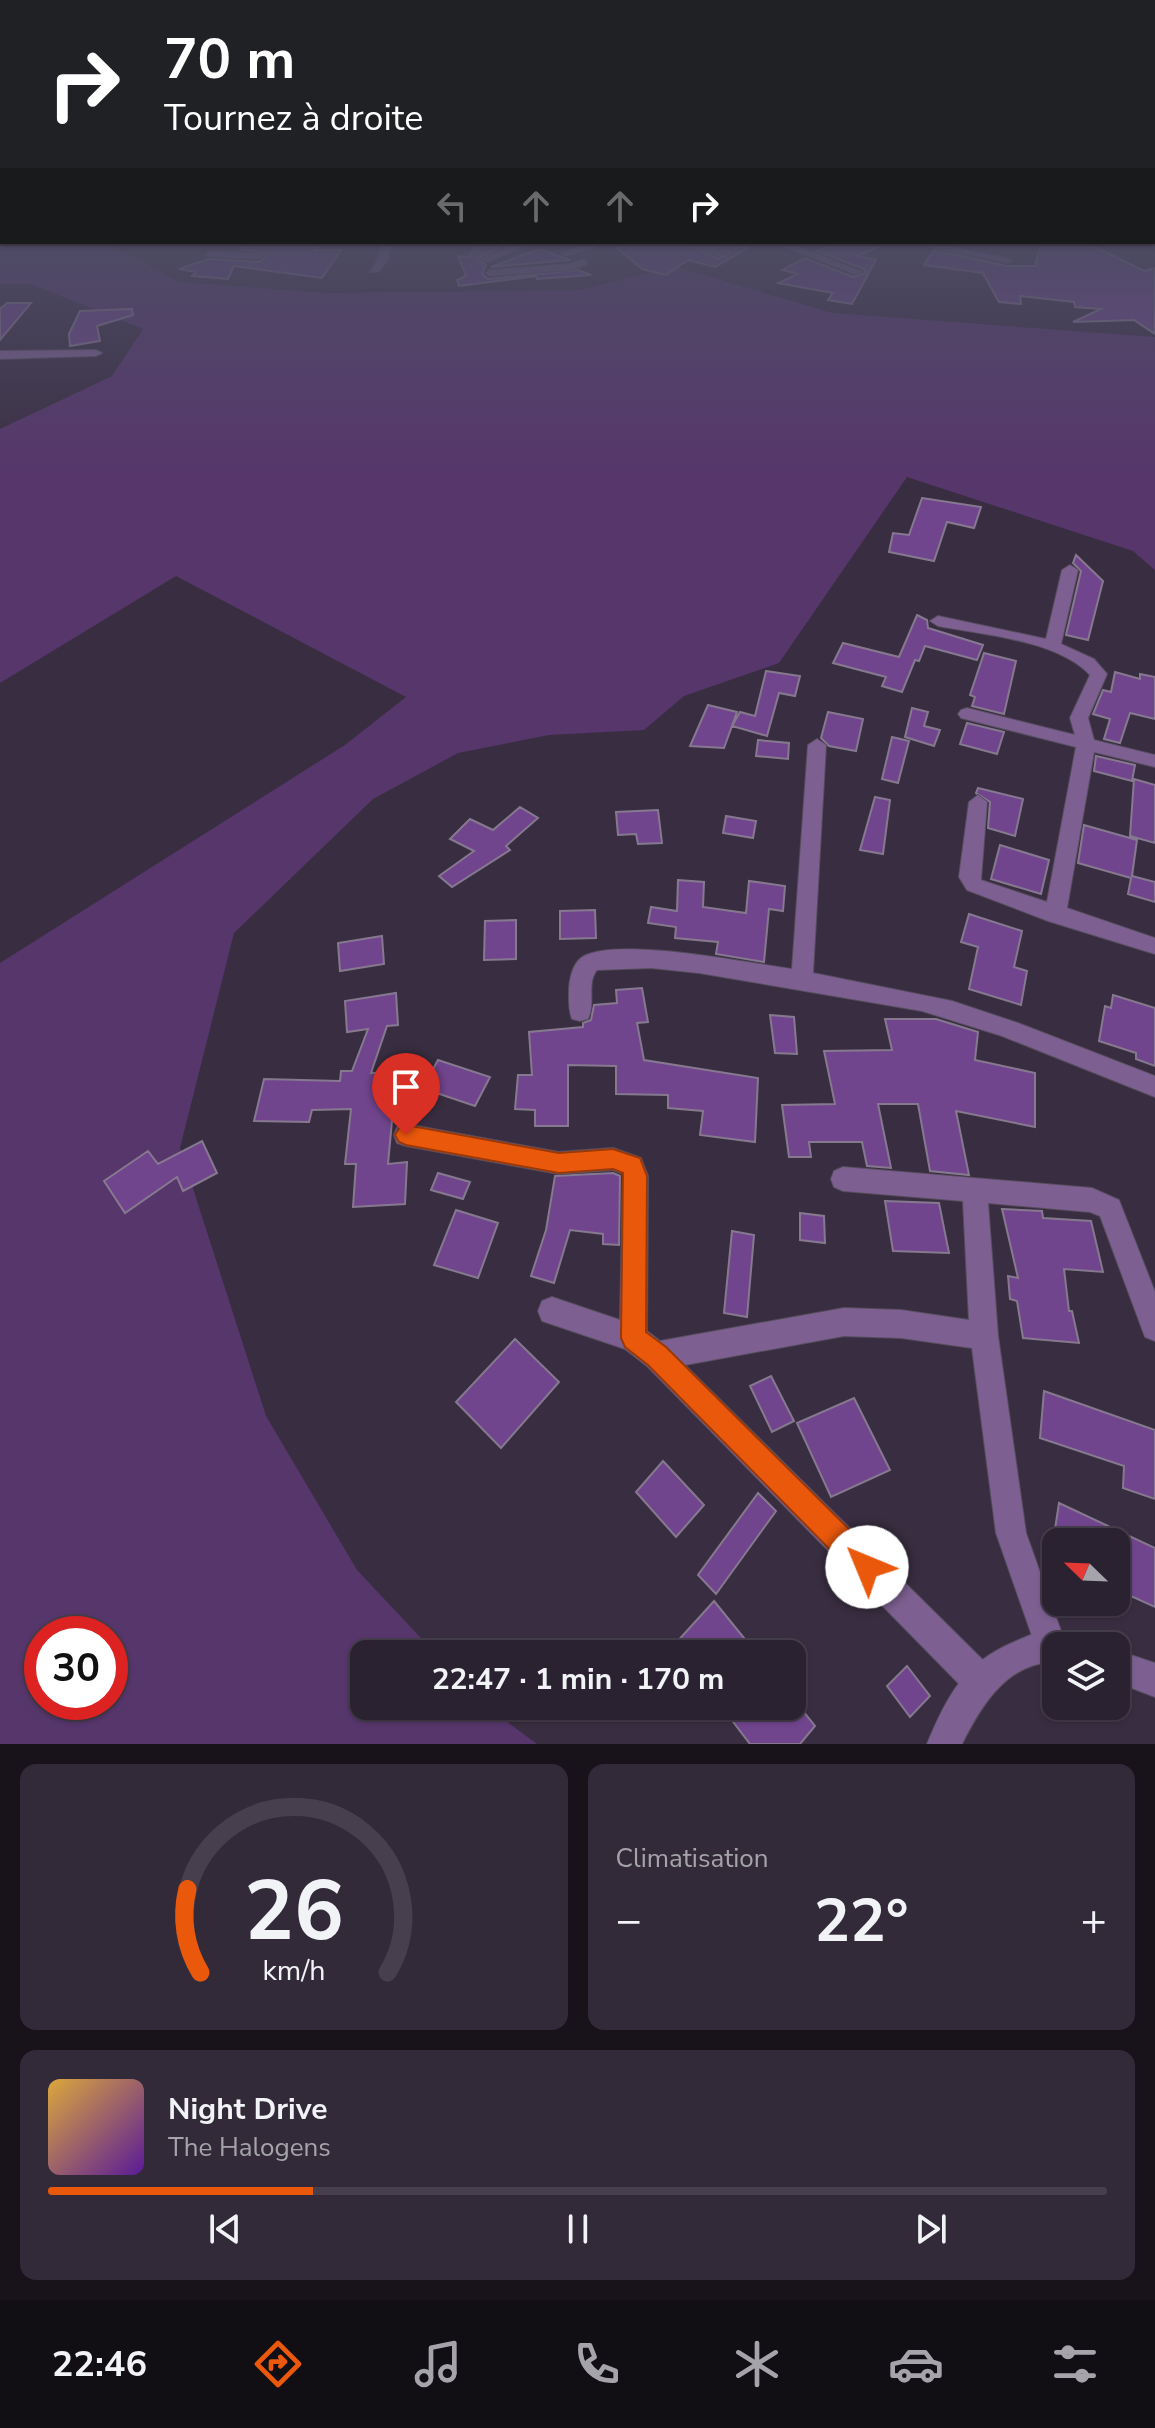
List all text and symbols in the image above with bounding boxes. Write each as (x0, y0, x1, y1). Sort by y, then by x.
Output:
text: 70 m (164, 21, 295, 98)
icon: right (32, 32, 136, 136)
text: Tournez à droite (164, 94, 423, 143)
icon: left (430, 184, 474, 228)
icon: ahead (514, 184, 558, 228)
icon: ahead (598, 184, 642, 228)
icon: right (682, 184, 726, 228)
pin (372, 1053, 440, 1135)
icon: arrive (384, 1065, 428, 1109)
position arrow (825, 1525, 909, 1609)
north arrow (1042, 1528, 1130, 1616)
map controls (1042, 1528, 1130, 1720)
speed limit sign: 30 (24, 1616, 128, 1720)
button: layers (1042, 1632, 1130, 1720)
text: 22:47 · 1 min · 170 m (432, 1659, 724, 1700)
text: Climatisation (616, 1841, 769, 1876)
text: 26 (244, 1855, 344, 1968)
text: 22° (814, 1880, 909, 1962)
text: − (616, 1891, 642, 1951)
text: + (1081, 1891, 1107, 1951)
text: km/h (262, 1951, 325, 1990)
text: Night Drive (168, 2089, 327, 2130)
text: The Halogens (168, 2130, 331, 2165)
icon: previous (203, 2207, 247, 2251)
icon: pause (556, 2207, 600, 2251)
icon: next (909, 2207, 953, 2251)
icon: directions (250, 2336, 306, 2392)
icon: music (410, 2336, 466, 2392)
icon: phone (569, 2336, 625, 2392)
icon: climate (729, 2336, 785, 2392)
icon: car (888, 2336, 944, 2392)
icon: filters (1047, 2336, 1103, 2392)
text: 22:46 (52, 2340, 147, 2389)

